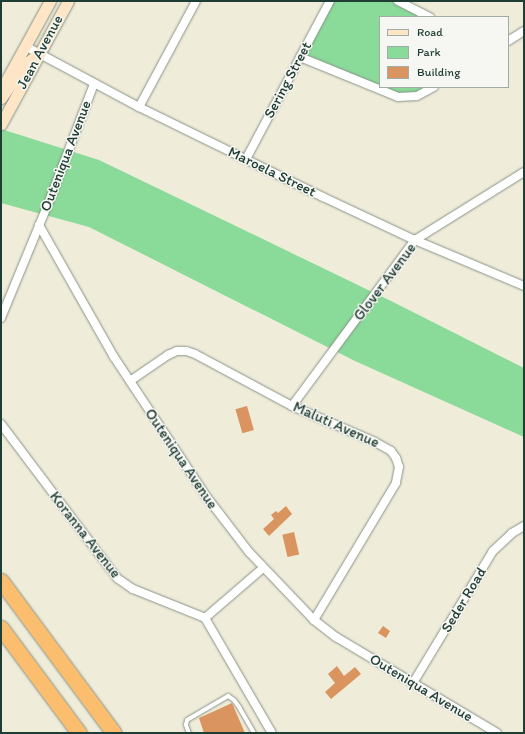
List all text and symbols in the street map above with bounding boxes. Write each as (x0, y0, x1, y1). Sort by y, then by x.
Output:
street label: Jean Avenue (13, 12, 67, 92)
legend (379, 16, 509, 88)
text: Road (417, 25, 443, 39)
street label: Sering Street (260, 39, 316, 121)
text: Park (417, 45, 441, 59)
text: Building (417, 65, 460, 79)
street label: Outeniqua Avenue (37, 98, 95, 214)
street label: Maroela Street (225, 143, 319, 201)
street label: Glover Avenue (350, 240, 420, 324)
street label: Maluti Avenue (290, 398, 382, 452)
street label: Outeniqua Avenue (141, 405, 221, 513)
street label: Koranna Avenue (46, 488, 124, 582)
street label: Seder Road (438, 564, 490, 636)
street label: Outeniqua Avenue (366, 650, 476, 726)

